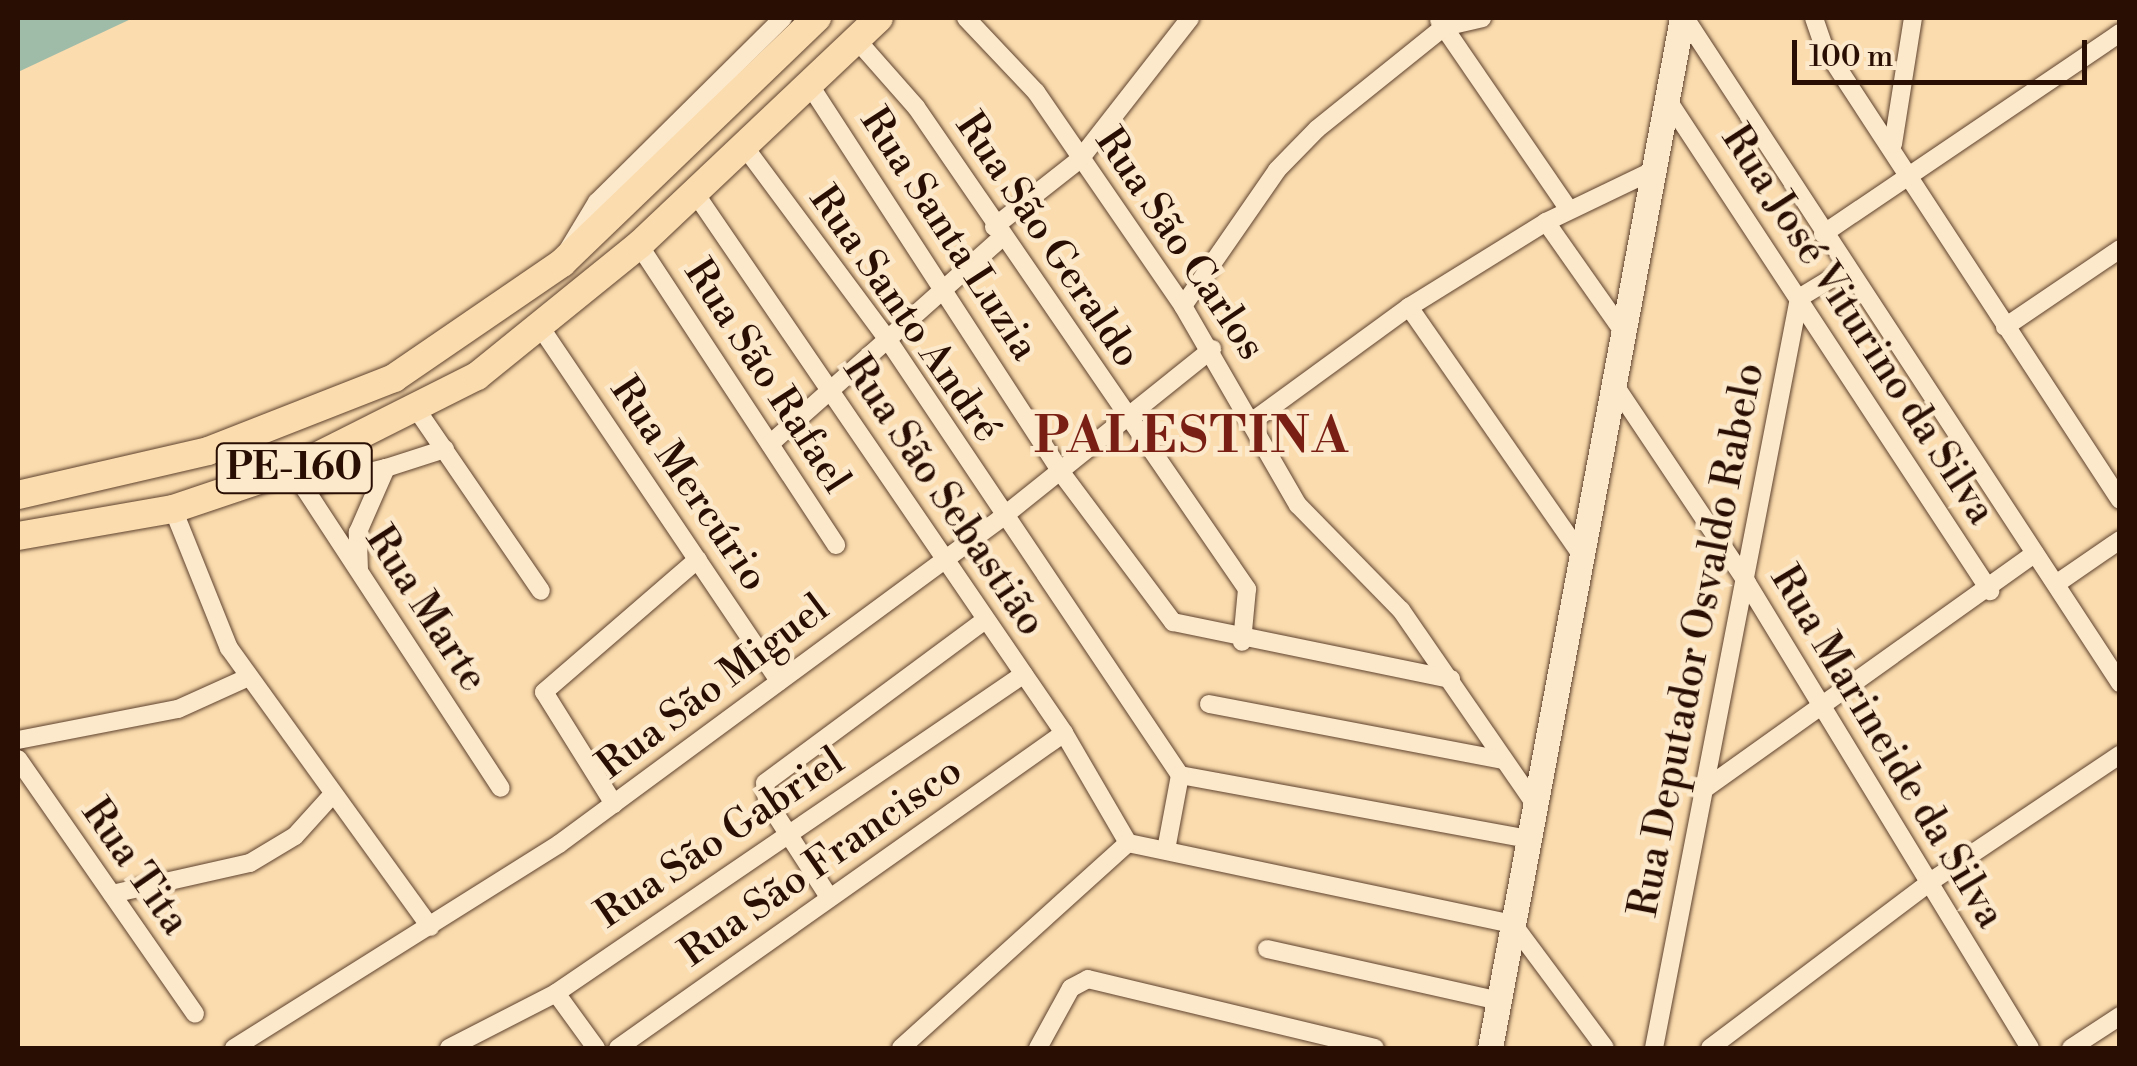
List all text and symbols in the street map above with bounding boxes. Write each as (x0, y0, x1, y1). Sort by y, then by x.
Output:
scale bar (1797, 20, 2092, 82)
text: 100 m (1809, 38, 1893, 76)
street label: Rua Santa Luzia (850, 99, 1048, 369)
street label: Rua São Geraldo (945, 104, 1151, 376)
street label: Rua José Viturino da Silva (1711, 117, 2005, 533)
street label: Rua São Carlos (1085, 119, 1275, 369)
street label: Rua Santo André (799, 177, 1011, 451)
street label: Rua São Rafael (674, 250, 860, 502)
street label: Rua São Sebastião (833, 347, 1055, 645)
street label: Rua Deputador Osvaldo Rabelo (1620, 359, 1774, 921)
street label: Rua Mercúrio (600, 368, 778, 600)
district label: PALESTINA (1034, 408, 1350, 468)
road number: PE-160 (214, 435, 374, 501)
street label: Rua Marte (355, 518, 497, 700)
street label: Rua Marineide da Silva (1760, 557, 2014, 937)
street label: Rua São Miguel (588, 584, 838, 790)
street label: Rua São Gabriel (587, 737, 853, 939)
street label: Rua São Francisco (671, 747, 971, 977)
street label: Rua Tita (71, 790, 199, 944)

